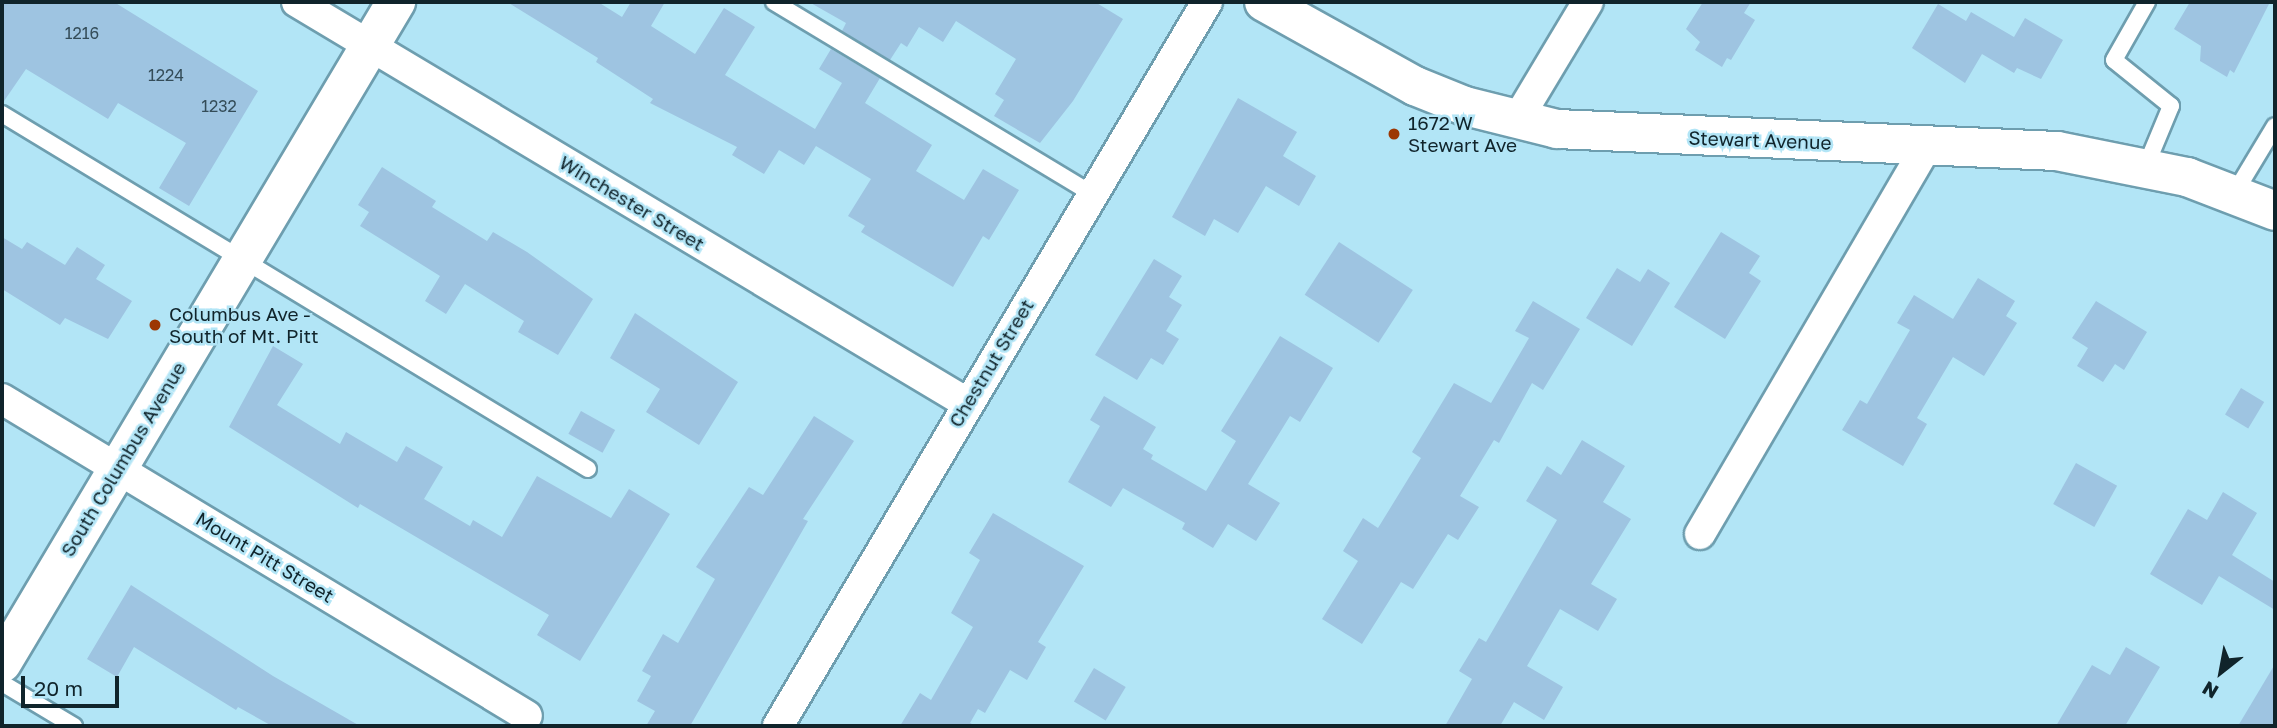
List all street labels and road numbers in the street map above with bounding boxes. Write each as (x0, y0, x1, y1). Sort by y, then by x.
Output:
street label: Stewart Avenue (1688, 126, 1832, 154)
street label: Winchester Street (555, 151, 709, 255)
street label: Chestnut Street (944, 295, 1038, 431)
street label: South Columbus Avenue (56, 358, 190, 560)
street label: Mount Pitt Street (192, 507, 338, 607)

